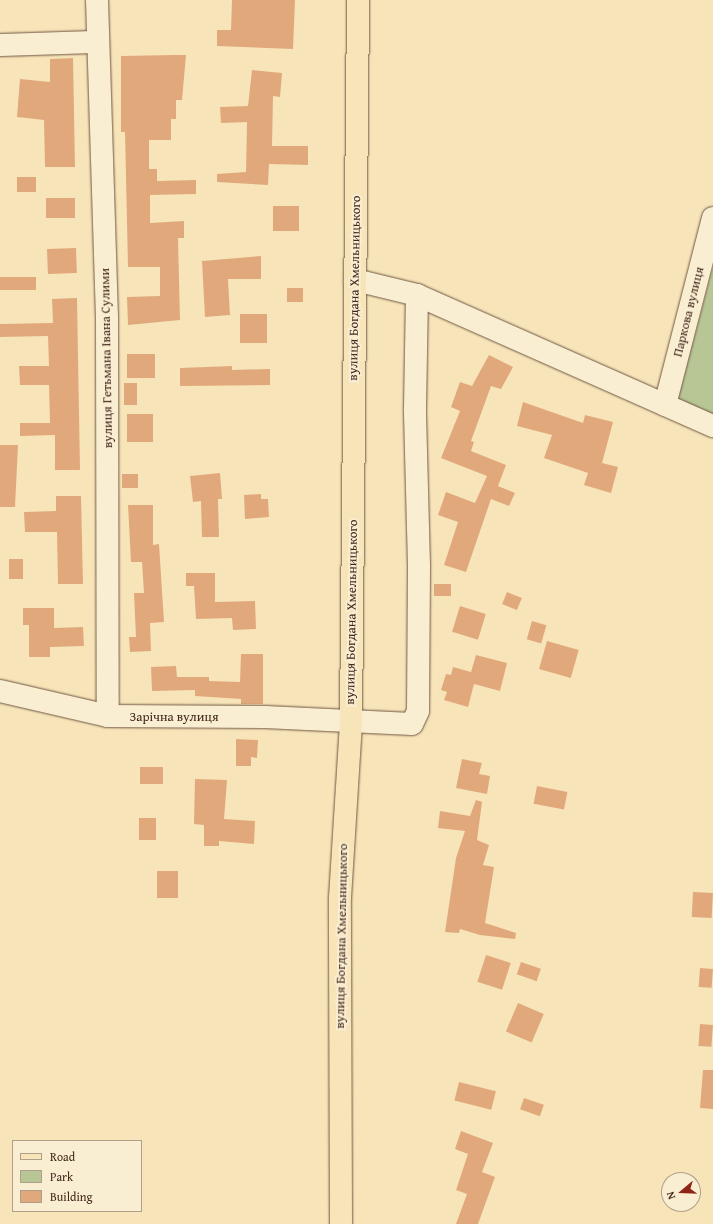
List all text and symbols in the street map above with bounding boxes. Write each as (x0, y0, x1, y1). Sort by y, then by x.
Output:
street label: вулиця Богдана Хмельницького (346, 195, 364, 381)
street label: Паркова вулиця (670, 265, 708, 359)
street label: вулиця Гетьмана Івана Сулими (98, 268, 116, 448)
street label: вулиця Богдана Хмельницького (343, 519, 361, 705)
street label: Зарічна вулиця (130, 709, 218, 725)
street label: вулиця Богдана Хмельницького (333, 843, 351, 1029)
legend (12, 1140, 142, 1212)
text: Road (50, 1148, 75, 1165)
text: Park (50, 1168, 73, 1185)
north arrow (661, 1172, 701, 1212)
text: Building (50, 1188, 93, 1205)
text: N (662, 1190, 679, 1202)

